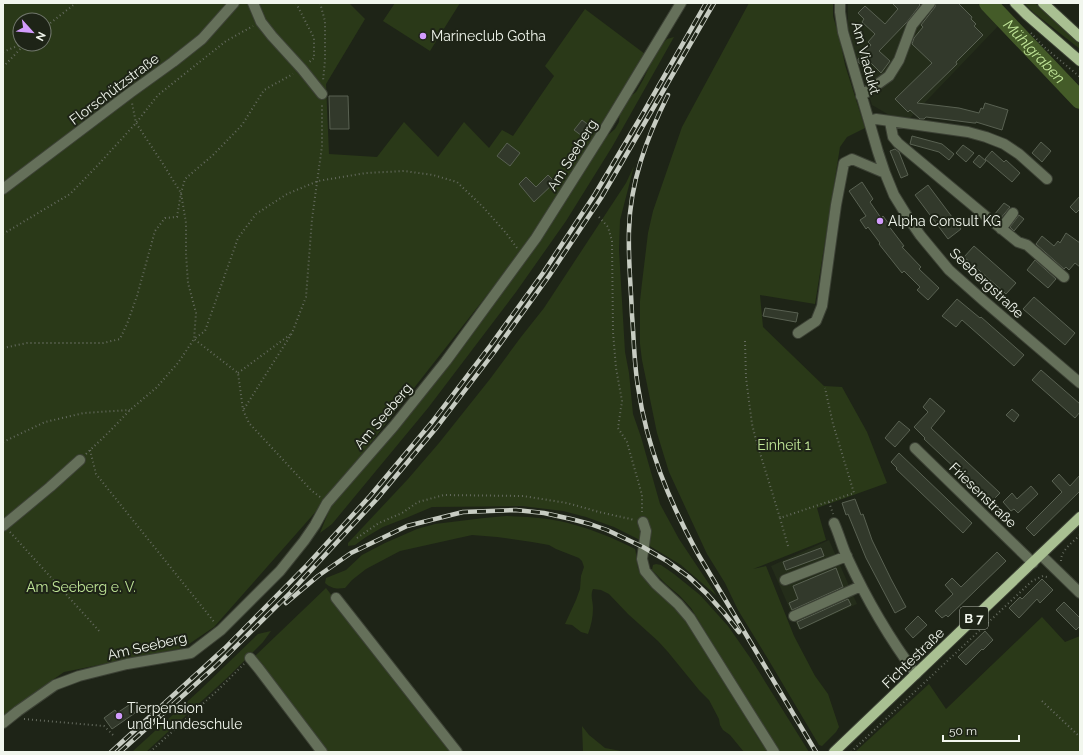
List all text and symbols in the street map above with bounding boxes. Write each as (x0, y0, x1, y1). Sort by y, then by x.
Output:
north arrow (12, 12, 52, 52)
water label: Mühlgraben (999, 16, 1069, 87)
street label: Am Viadukt (849, 20, 883, 96)
place label: Marineclub Gotha (431, 28, 546, 44)
text: N (33, 30, 48, 43)
marker: Marineclub Gotha (418, 31, 428, 41)
street label: Florschützstraße (66, 50, 162, 128)
street label: Am Seeberg (544, 116, 600, 194)
place label: Alpha Consult KG (888, 213, 1001, 229)
marker: Alpha Consult KG (875, 216, 885, 226)
street label: Seebergstraße (947, 245, 1027, 321)
street label: Am Seeberg (351, 380, 415, 452)
park label: Einheit 1 (757, 437, 811, 453)
street label: Friesenstraße (946, 459, 1020, 531)
park label: Am Seeberg e. V. (26, 579, 136, 595)
road number: B 7 (960, 607, 988, 629)
street label: Fichtestraße (879, 625, 947, 691)
street label: Am Seeberg (106, 629, 188, 663)
place label: Tierpension und Hundeschule (127, 700, 242, 732)
marker: Tierpension und Hundeschule (114, 711, 124, 721)
scale bar (943, 717, 1019, 743)
text: 50 m (949, 724, 977, 738)

